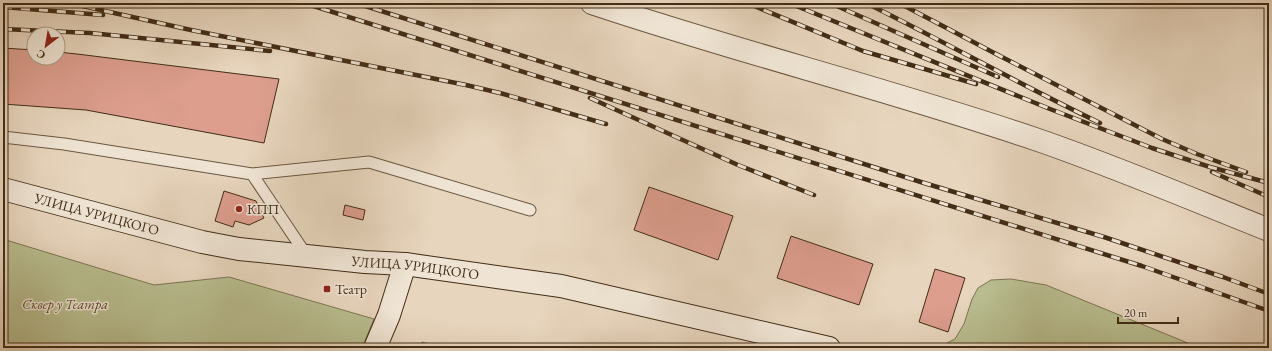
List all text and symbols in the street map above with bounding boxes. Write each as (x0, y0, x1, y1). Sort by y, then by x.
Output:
north arrow (26, 26, 66, 66)
text: С (34, 46, 48, 63)
street label: УЛИЦА УРИЦКОГО (31, 188, 161, 239)
place label: КПП (247, 200, 280, 218)
marker: КПП (234, 204, 244, 214)
street label: УЛИЦА УРИЦКОГО (350, 252, 481, 283)
place label: Театр (335, 280, 367, 298)
marker: Театр (322, 284, 332, 294)
park label: Сквер у Театра (22, 295, 108, 313)
scale bar (1118, 299, 1178, 325)
text: 20 m (1124, 305, 1148, 321)

